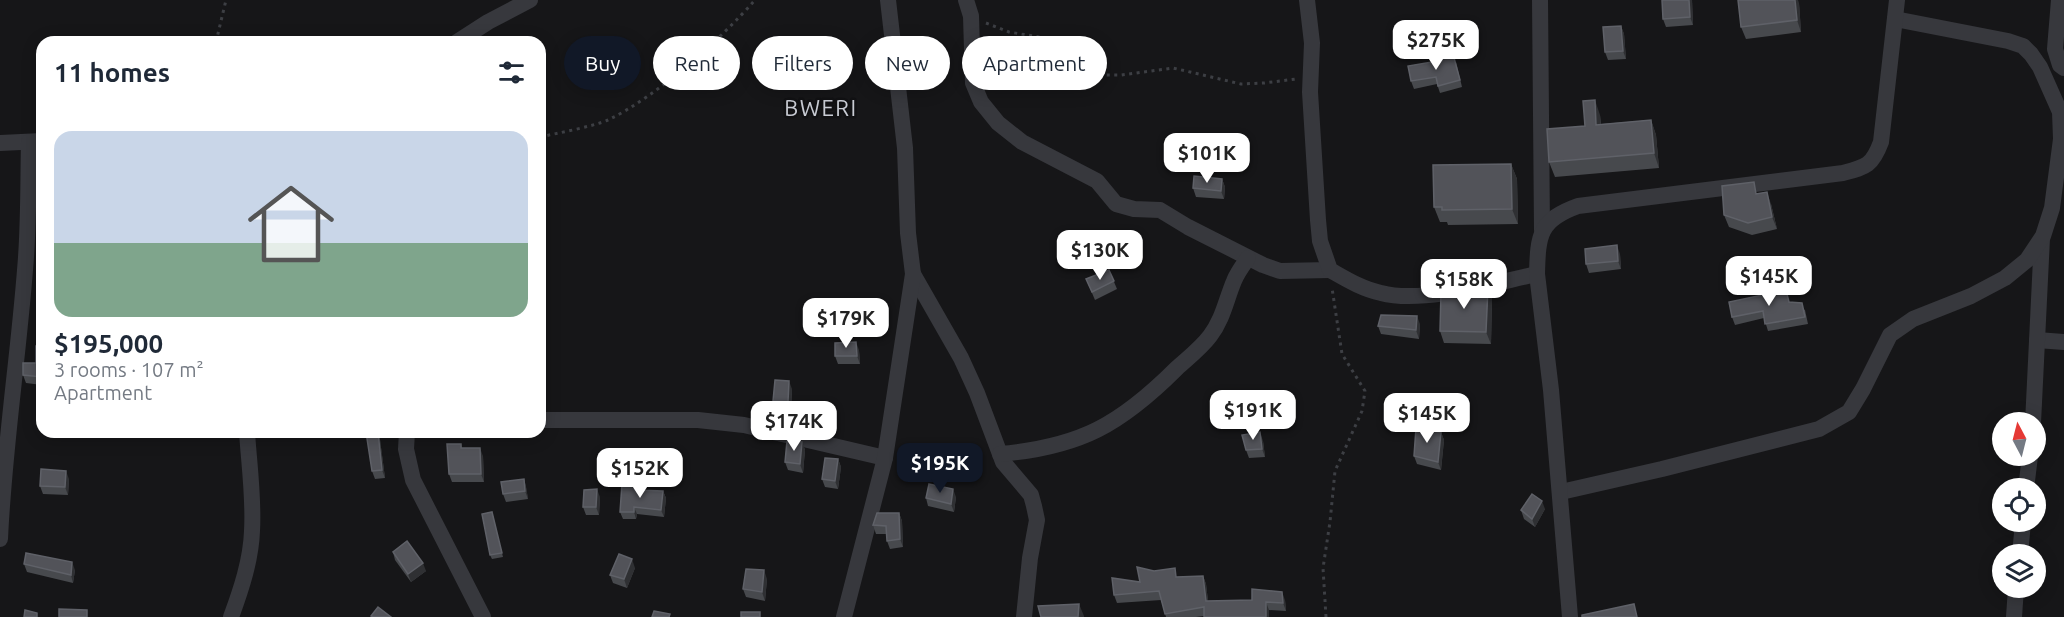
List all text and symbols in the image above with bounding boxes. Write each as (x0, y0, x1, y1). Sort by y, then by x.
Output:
pin: $275K (1394, 20, 1478, 71)
text: $275K (1407, 28, 1465, 51)
chip: Buy (564, 36, 641, 90)
chip: Rent (653, 36, 740, 90)
chip: Filters (752, 36, 853, 90)
chip: New (865, 36, 950, 90)
chip: Apartment (962, 36, 1107, 90)
icon: filters (495, 56, 528, 89)
text: 11 homes (54, 58, 170, 87)
district label: BWERI (784, 95, 858, 120)
pin: $101K (1165, 133, 1249, 184)
text: $101K (1178, 141, 1236, 164)
icon: home (237, 170, 345, 278)
pin: $130K (1058, 230, 1142, 281)
text: $130K (1071, 238, 1129, 261)
pin: $145K (1727, 256, 1811, 307)
pin: $158K (1422, 259, 1506, 310)
text: $145K (1740, 264, 1798, 287)
text: $158K (1435, 267, 1493, 290)
pin: $179K (804, 298, 888, 349)
text: $179K (817, 306, 875, 329)
text: $195,000 (54, 329, 163, 358)
text: 3 rooms · 107 m² (54, 358, 204, 381)
text: Apartment (54, 381, 152, 404)
pin: $191K (1211, 390, 1295, 441)
pin: $145K (1385, 393, 1469, 444)
text: $191K (1224, 398, 1282, 421)
pin: $174K (752, 401, 836, 452)
text: $145K (1398, 401, 1456, 424)
text: $174K (765, 409, 823, 432)
north arrow (1992, 412, 2046, 466)
map controls (1992, 412, 2046, 598)
pin: $195K (898, 443, 982, 494)
pin: $152K (598, 448, 682, 499)
text: $195K (911, 451, 969, 474)
text: $152K (611, 456, 669, 479)
button: locate (1992, 478, 2046, 532)
button: layers (1992, 544, 2046, 598)

